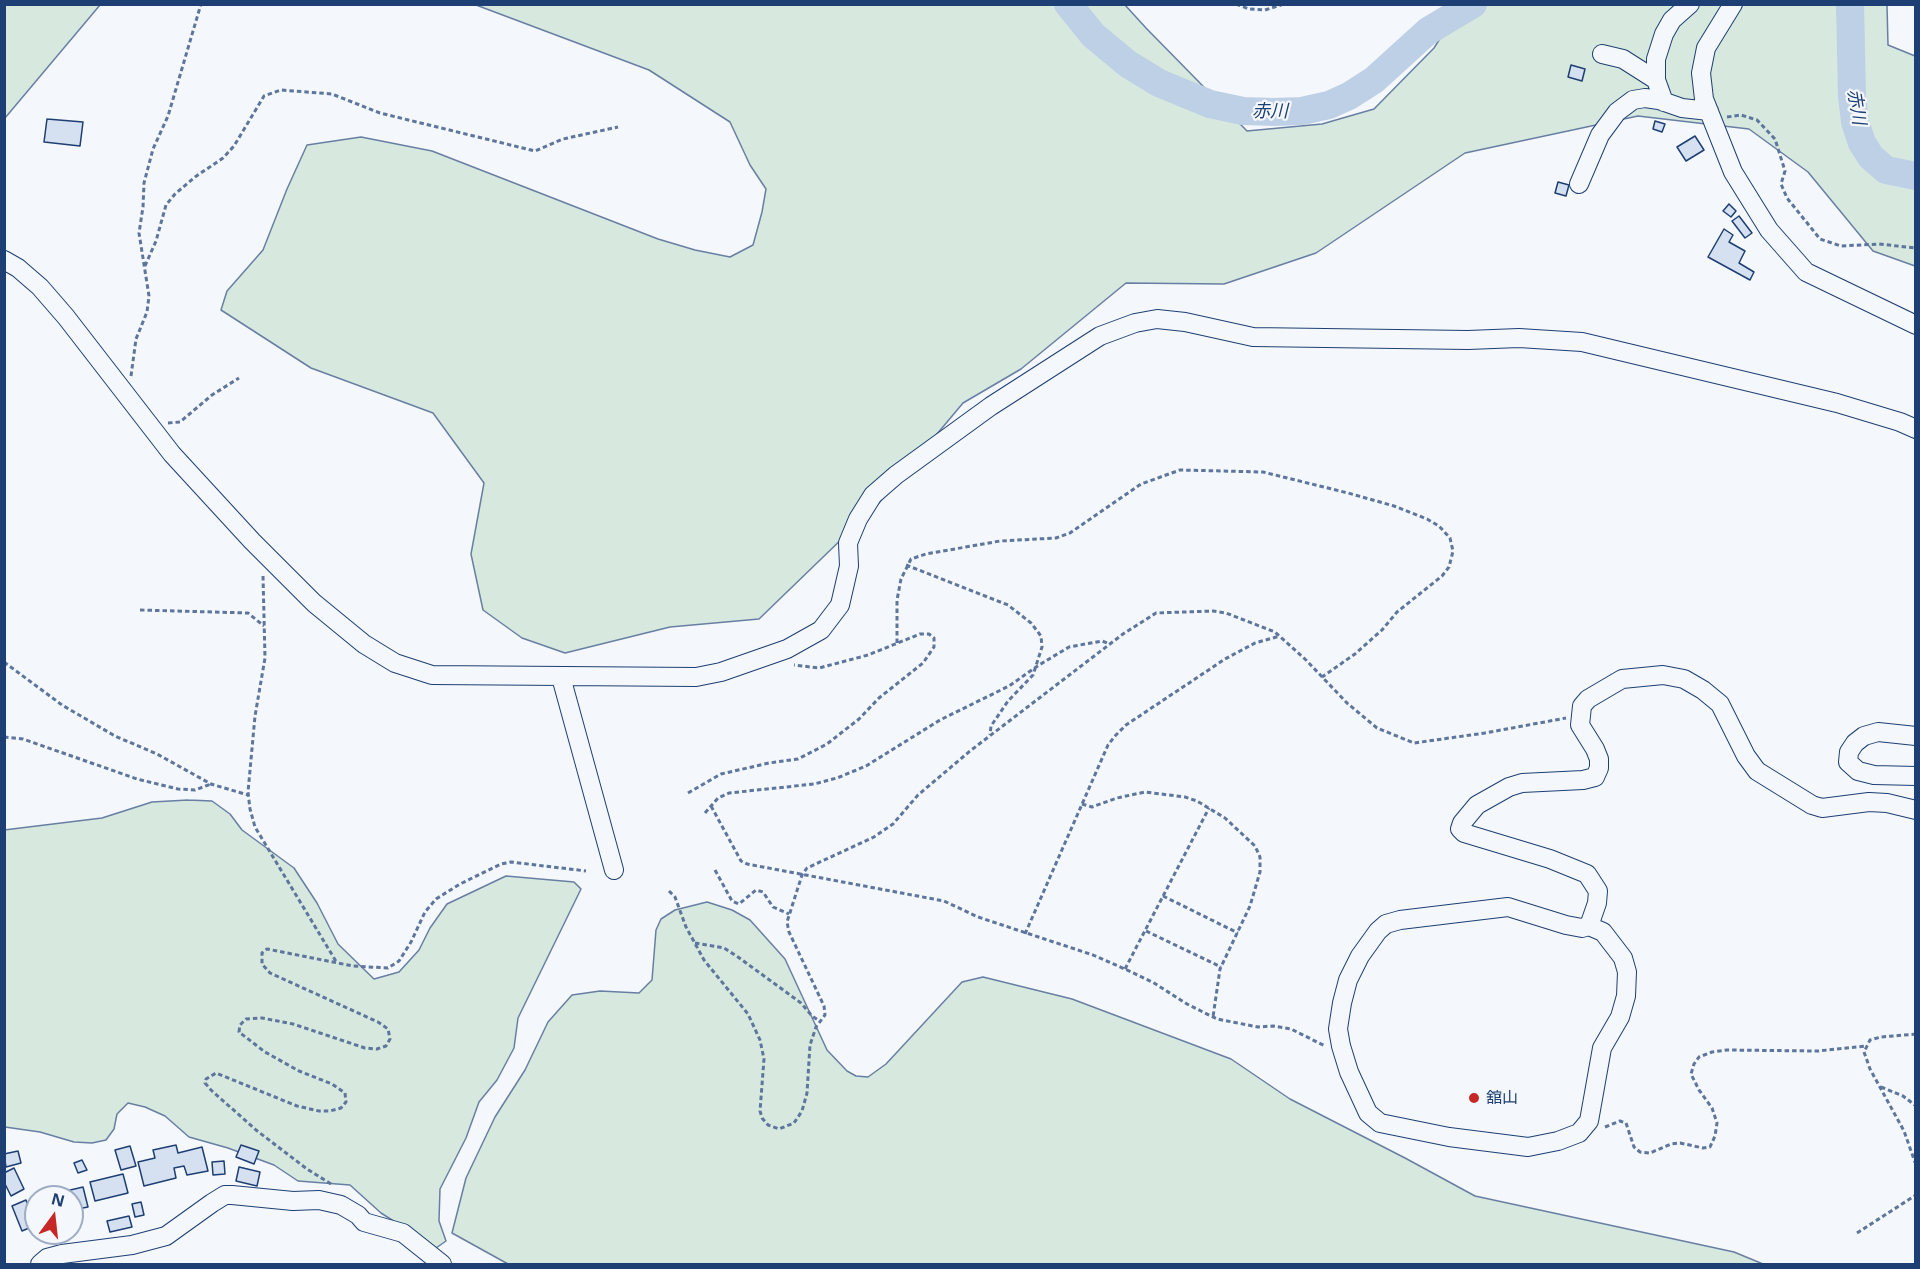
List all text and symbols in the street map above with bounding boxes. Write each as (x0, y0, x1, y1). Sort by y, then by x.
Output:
water label: 赤川 (1843, 88, 1869, 126)
water label: 赤川 (1252, 101, 1288, 123)
place label: 舘山 (1486, 1088, 1518, 1108)
marker: 舘山 (1467, 1091, 1481, 1105)
north arrow (24, 1185, 84, 1245)
text: N (49, 1187, 67, 1212)

